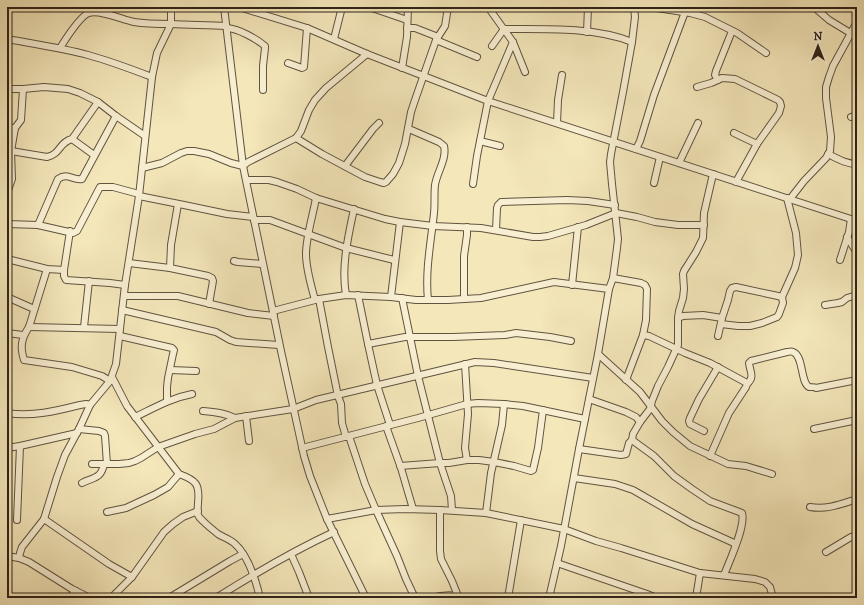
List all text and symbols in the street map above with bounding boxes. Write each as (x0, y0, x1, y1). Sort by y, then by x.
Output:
north arrow (798, 26, 838, 66)
text: N (813, 30, 823, 44)

